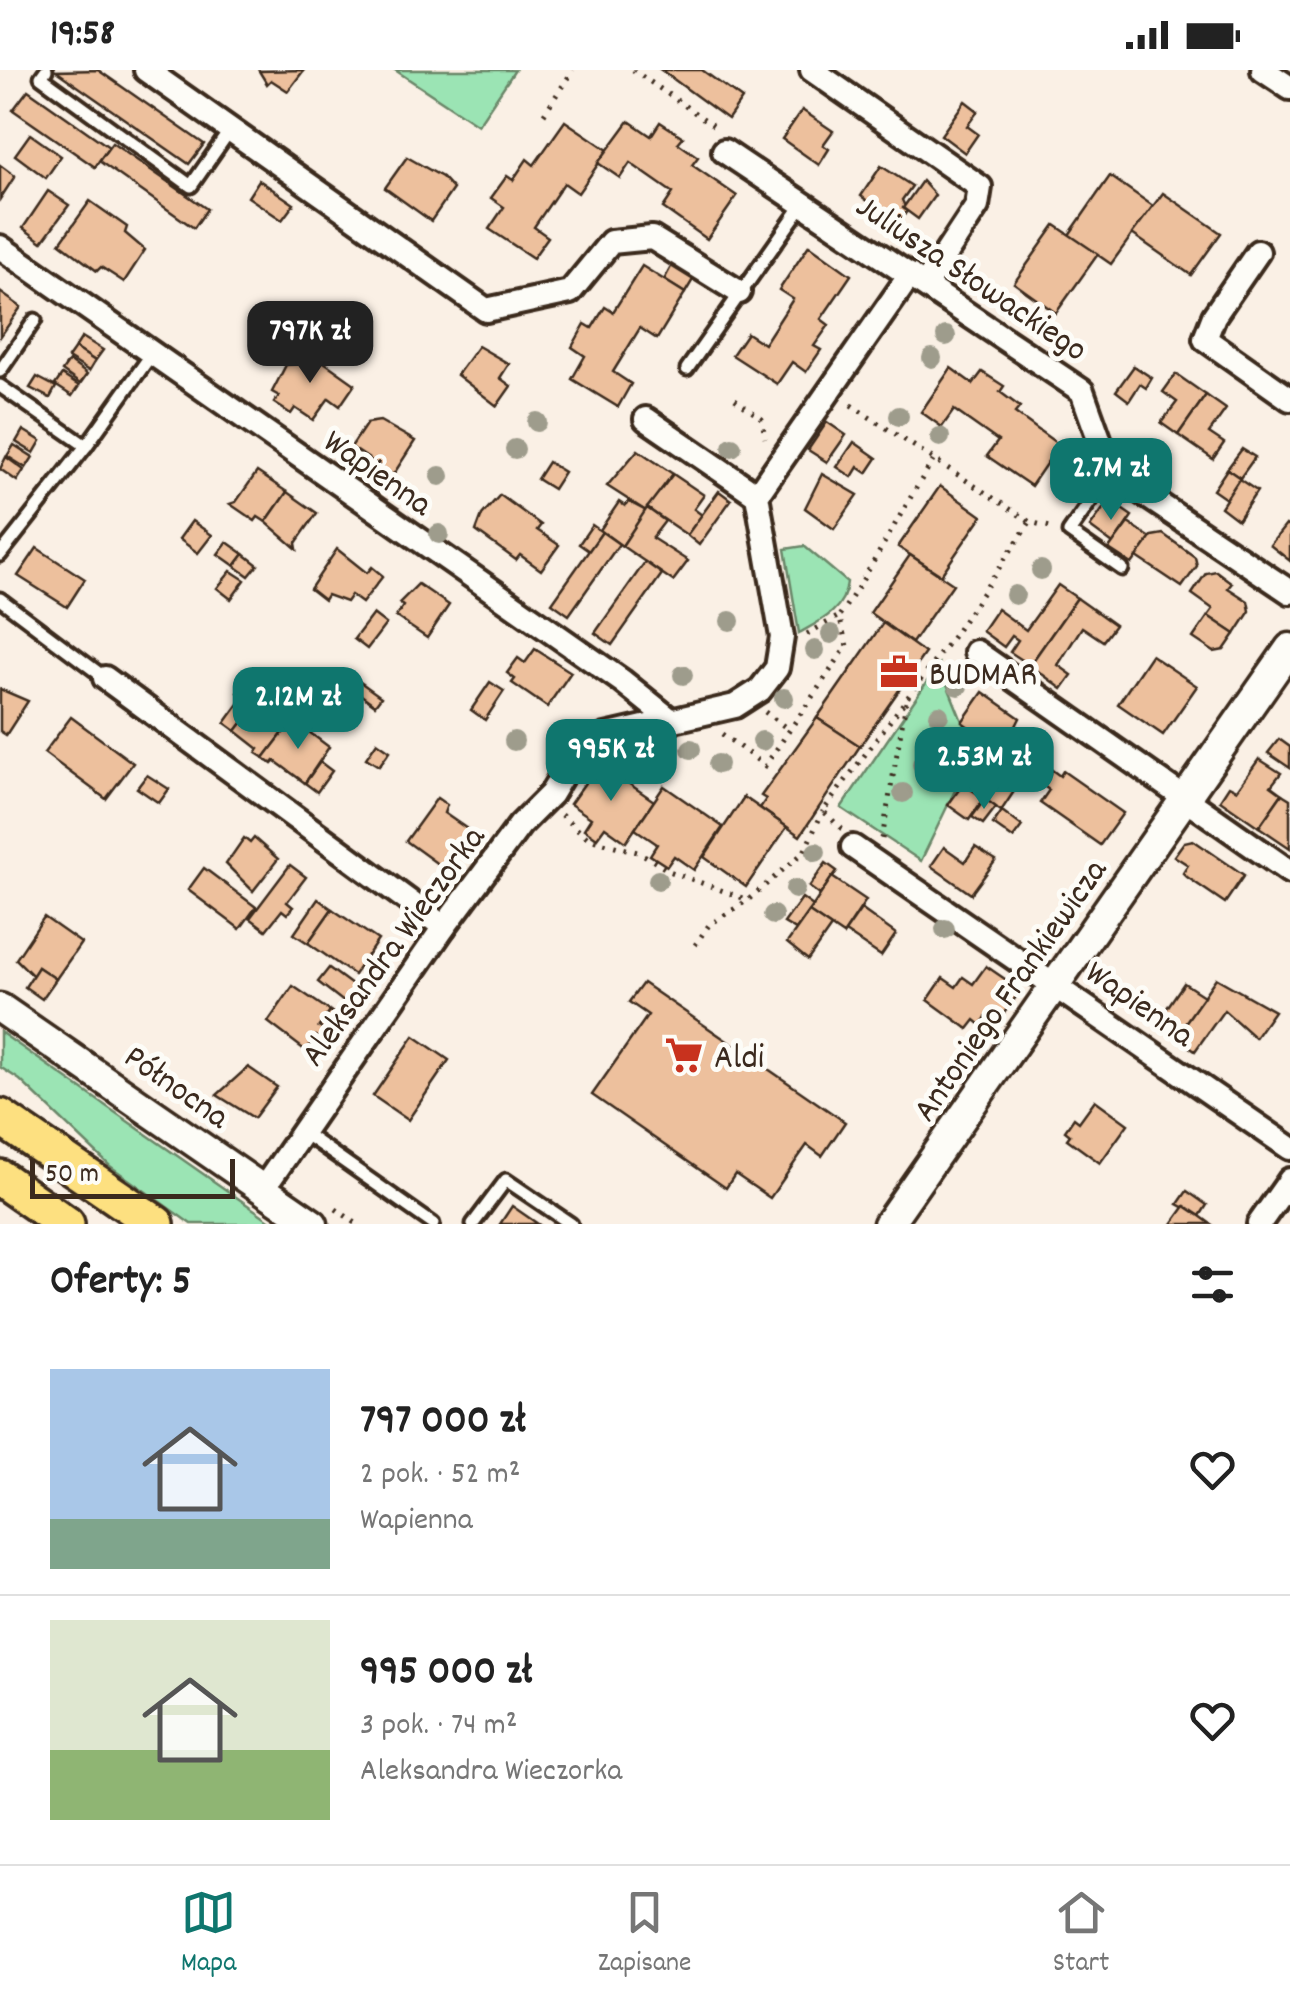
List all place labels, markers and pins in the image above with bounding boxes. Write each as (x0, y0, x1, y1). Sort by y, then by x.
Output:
pin: 797K zł (218, 301, 402, 386)
pin: 2.7M zł (1019, 438, 1203, 523)
office icon: BUDMAR (878, 651, 920, 693)
place label: BUDMAR (929, 652, 1037, 702)
pin: 2.12M zł (195, 667, 401, 752)
pin: 995K zł (519, 719, 703, 804)
pin: 2.53M zł (881, 727, 1087, 812)
supermarket icon: Aldi (663, 1034, 705, 1076)
place label: Aldi (714, 1035, 764, 1085)

